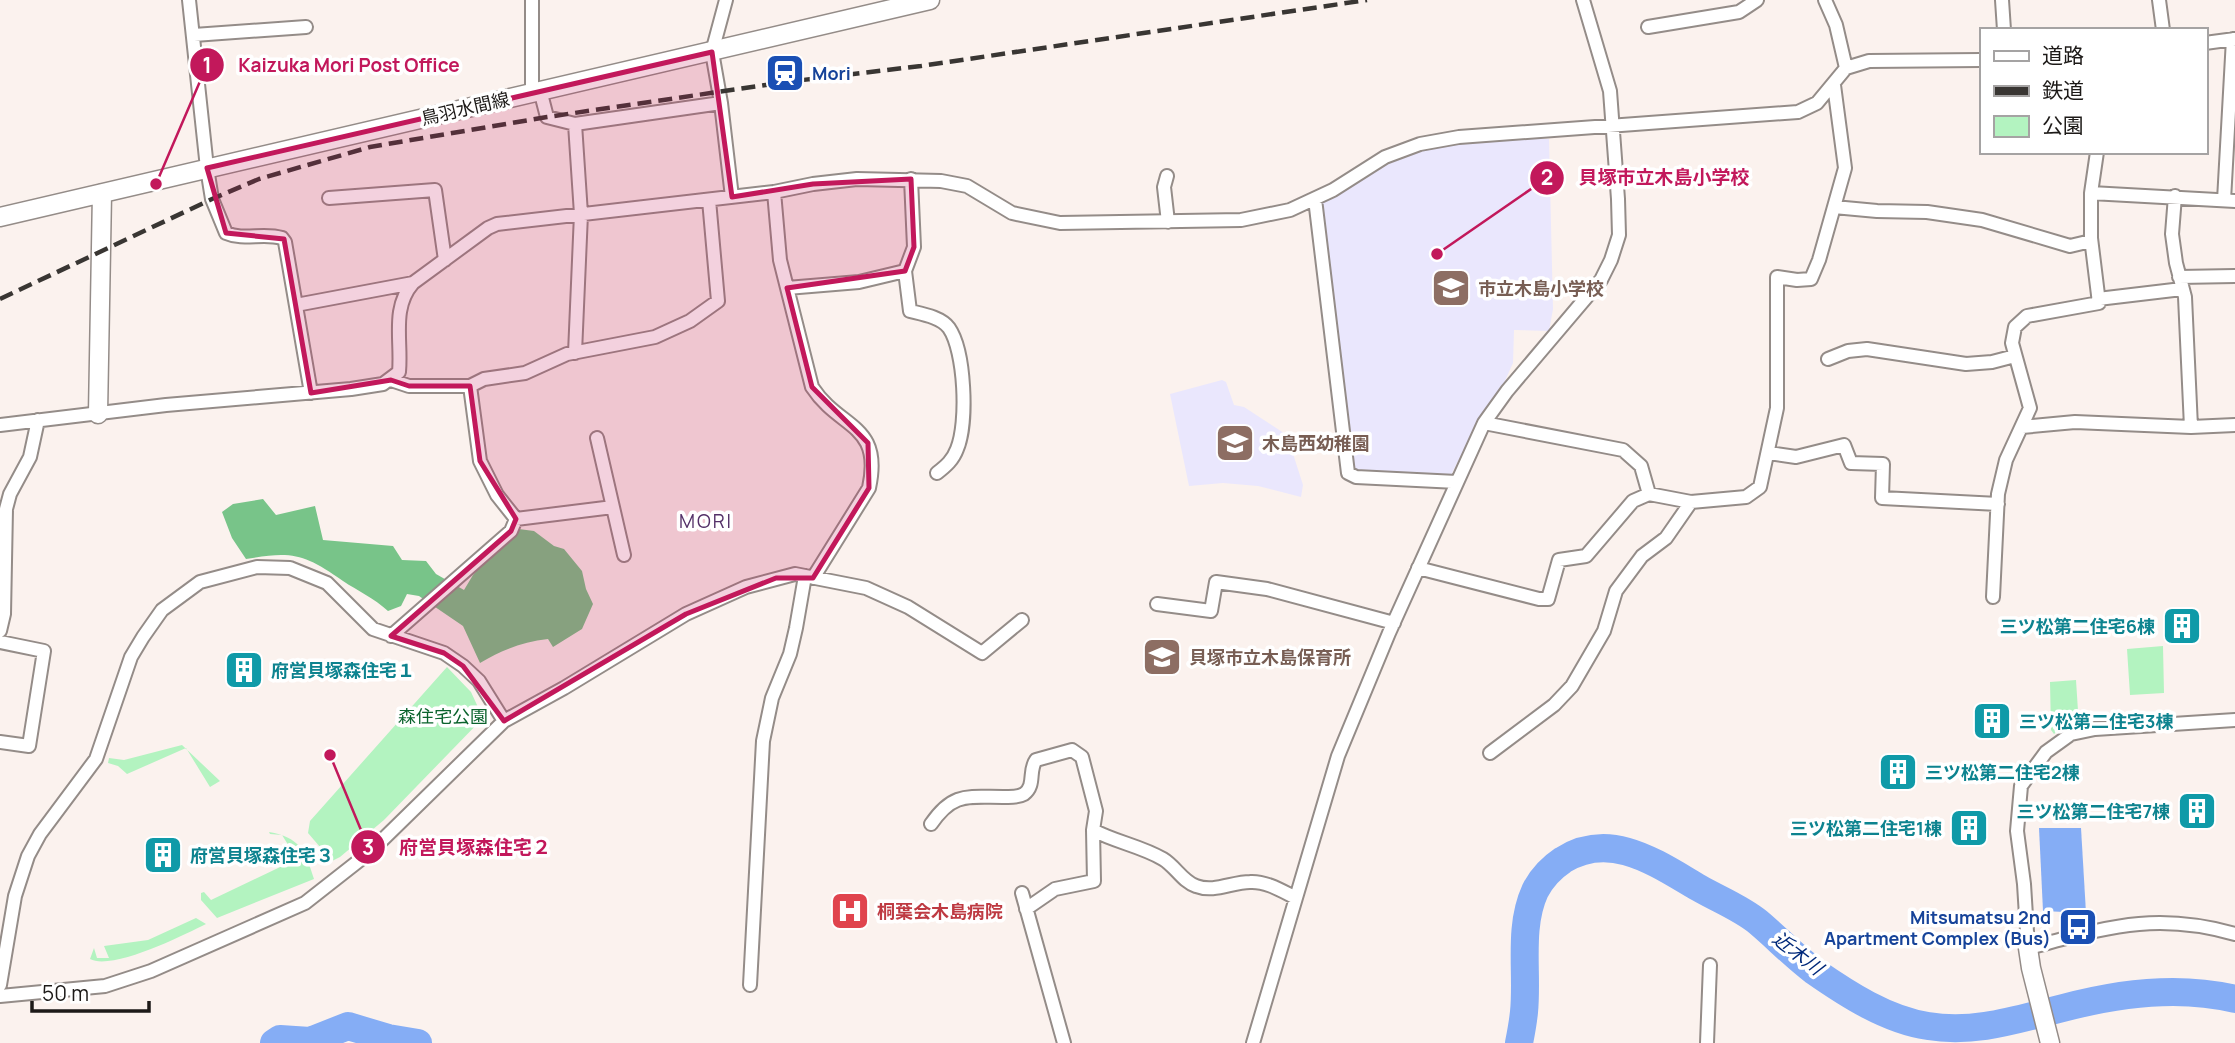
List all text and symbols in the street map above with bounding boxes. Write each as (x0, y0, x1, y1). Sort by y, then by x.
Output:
legend (1980, 28, 2207, 154)
text: 道路 (2042, 41, 2084, 69)
callout: Kaizuka Mori Post Office (190, 45, 474, 85)
text: 1 (202, 51, 212, 79)
text: Kaizuka Mori Post Office (238, 52, 460, 78)
station icon: Mori (764, 52, 806, 94)
place label: Mori (812, 61, 851, 85)
text: 鉄道 (2042, 76, 2084, 104)
street label: 鳥羽水間線 (418, 86, 512, 130)
text: 公園 (2042, 111, 2084, 139)
callout: 貝塚市立木島小学校 (1530, 158, 1764, 198)
text: 2 (1541, 163, 1553, 191)
text: 貝塚市立木島小学校 (1578, 164, 1750, 190)
school or university icon: 市立木島小学校 (1430, 267, 1472, 309)
place label: 市立木島小学校 (1478, 276, 1604, 300)
school or university icon: 木島西幼稚園 (1214, 422, 1256, 464)
place label: 木島西幼稚園 (1262, 431, 1370, 455)
district label: MORI (679, 508, 733, 534)
building icon: 三ツ松第二住宅6棟 (2161, 605, 2203, 647)
place label: 三ツ松第二住宅6棟 (2000, 614, 2155, 638)
school or university icon: 貝塚市立木島保育所 (1141, 636, 1183, 678)
place label: 貝塚市立木島保育所 (1189, 645, 1351, 669)
building icon: 府営貝塚森住宅１ (223, 649, 265, 691)
place label: 府営貝塚森住宅１ (271, 658, 415, 682)
building icon: 三ツ松第二住宅3棟 (1971, 700, 2013, 742)
park label: 森住宅公園 (398, 704, 488, 728)
place label: 三ツ松第二住宅3棟 (2019, 709, 2173, 733)
building icon: 三ツ松第二住宅2棟 (1877, 751, 1919, 793)
place label: 三ツ松第二住宅2棟 (1925, 760, 2080, 784)
building icon: 三ツ松第二住宅7棟 (2176, 790, 2218, 832)
place label: 三ツ松第二住宅7棟 (2016, 799, 2170, 823)
building icon: 三ツ松第二住宅1棟 (1948, 807, 1990, 849)
place label: 三ツ松第二住宅1棟 (1790, 816, 1942, 840)
callout: 府営貝塚森住宅２ (350, 827, 565, 867)
text: 3 (362, 833, 374, 861)
building icon: 府営貝塚森住宅３ (142, 834, 184, 876)
text: 府営貝塚森住宅２ (399, 834, 551, 860)
place label: 府営貝塚森住宅３ (190, 843, 334, 867)
hospital icon: 桐葉会木島病院 (829, 890, 871, 932)
place label: 桐葉会木島病院 (877, 899, 1003, 923)
place label: Mitsumatsu 2nd Apartment Complex (Bus) (1824, 905, 2051, 950)
bus stop icon: Mitsumatsu 2nd Apartment Complex (Bus) (2057, 906, 2099, 948)
water label: 近木川 (1768, 925, 1830, 982)
scale bar (32, 970, 149, 1014)
text: 50 m (42, 979, 89, 1007)

